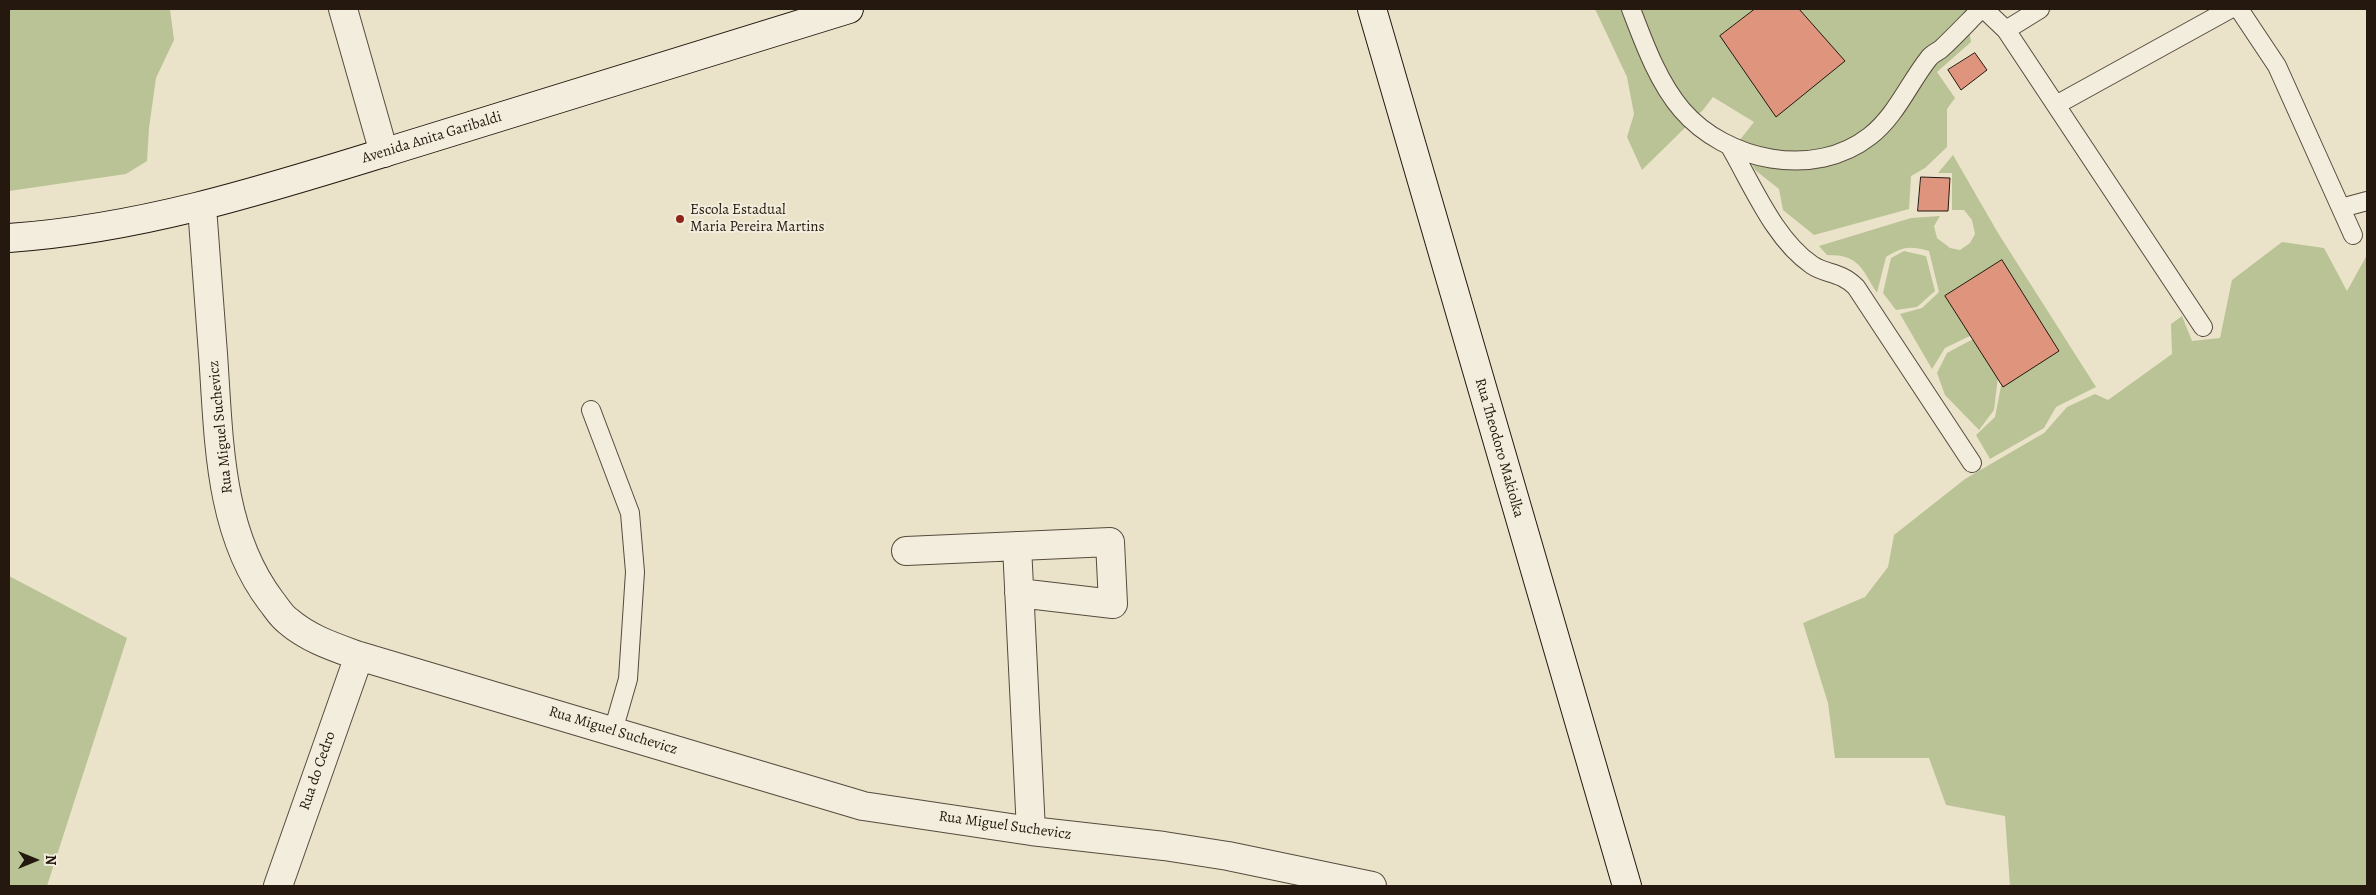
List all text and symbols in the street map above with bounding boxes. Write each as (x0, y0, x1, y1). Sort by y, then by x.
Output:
street label: Avenida Anita Garibaldi (360, 108, 504, 168)
place label: Escola Estadual Maria Pereira Martins (690, 201, 825, 236)
marker: Escola Estadual Maria Pereira Martins (674, 213, 686, 225)
street label: Rua Miguel Suchevicz (205, 359, 237, 495)
street label: Rua Theodoro Makiolka (1471, 376, 1527, 520)
street label: Rua Miguel Suchevicz (546, 703, 680, 759)
street label: Rua do Cedro (296, 729, 340, 813)
street label: Rua Miguel Suchevicz (937, 808, 1073, 844)
north arrow (10, 835, 60, 885)
text: N (41, 855, 60, 865)

